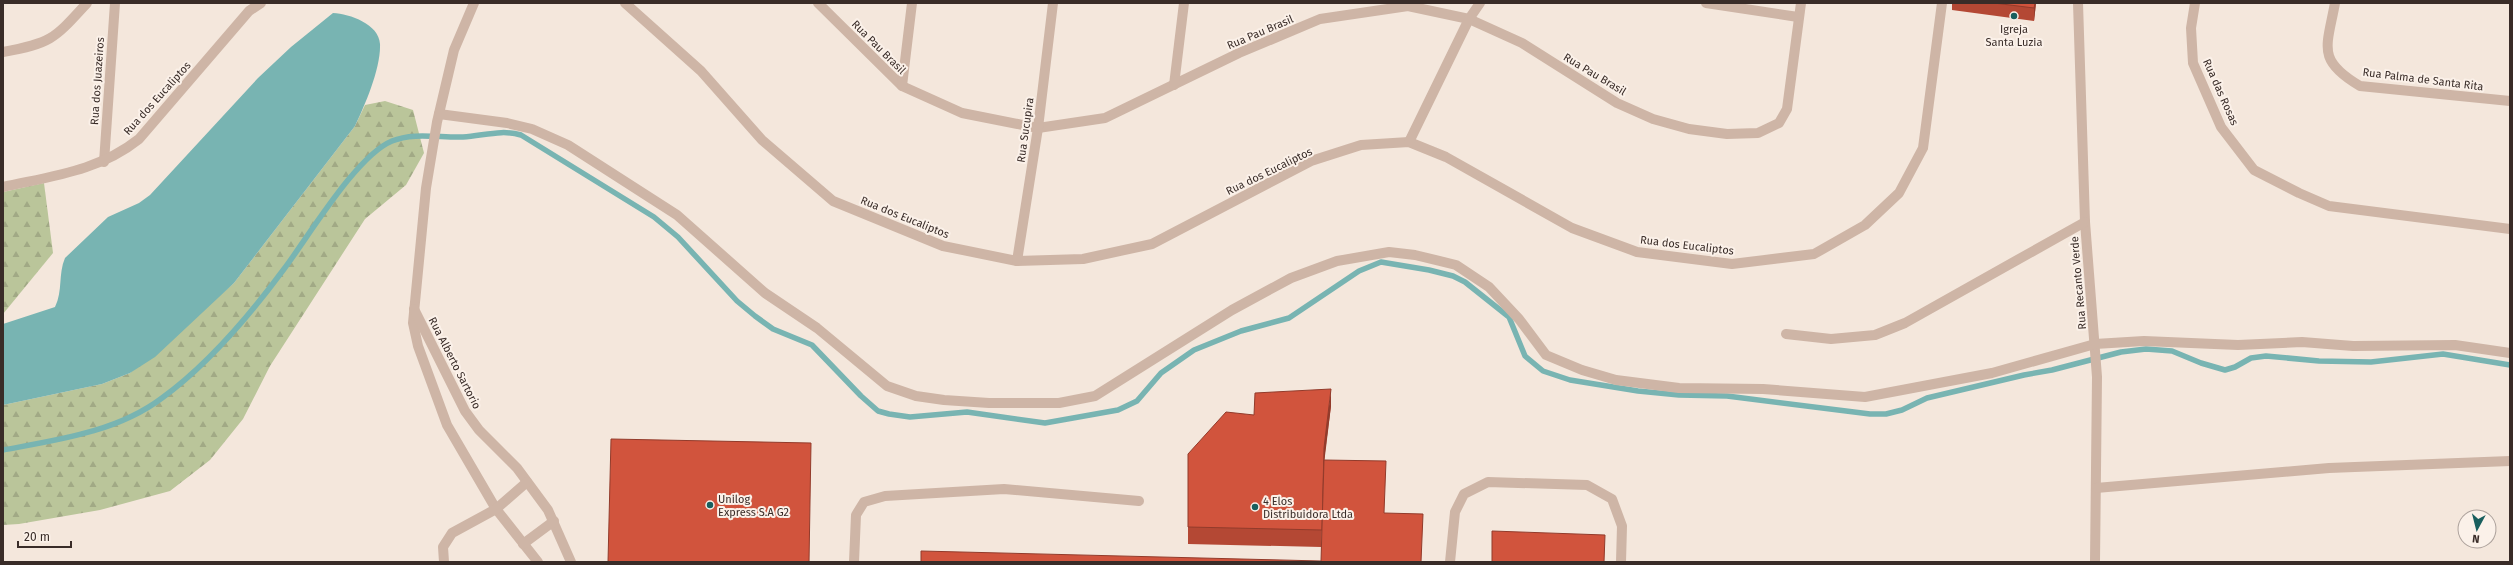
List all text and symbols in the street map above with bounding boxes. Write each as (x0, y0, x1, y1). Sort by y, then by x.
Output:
marker: Igreja Santa Luzia (2009, 11, 2019, 21)
street label: Rua Pau Brasil (1225, 13, 1295, 52)
street label: Rua Pau Brasil (849, 18, 908, 77)
place label: Igreja Santa Luzia (1986, 23, 2042, 49)
street label: Rua dos Juazeiros (88, 37, 107, 125)
street label: Rua Pau Brasil (1561, 51, 1628, 98)
street label: Rua das Rosas (2200, 57, 2241, 127)
street label: Rua dos Eucaliptos (121, 59, 194, 138)
street label: Rua Palma de Santa Rita (2362, 66, 2484, 93)
street label: Rua Sucupira (1015, 97, 1036, 163)
street label: Rua dos Eucaliptos (1224, 145, 1314, 198)
street label: Rua dos Eucaliptos (859, 194, 951, 241)
street label: Rua dos Eucaliptos (1639, 233, 1735, 258)
street label: Rua Recanto Verde (2068, 236, 2089, 330)
street label: Rua Alberto Sartorio (426, 315, 483, 411)
place label: Unilog Express S.A G2 (718, 493, 789, 519)
place label: 4 Elos Distribuidora Ltda (1263, 495, 1353, 521)
marker: Unilog Express S.A G2 (705, 500, 715, 510)
marker: 4 Elos Distribuidora Ltda (1250, 502, 1260, 512)
north arrow (2457, 509, 2497, 549)
scale bar (18, 523, 71, 549)
text: 20 m (24, 530, 50, 544)
text: N (2471, 532, 2480, 545)

